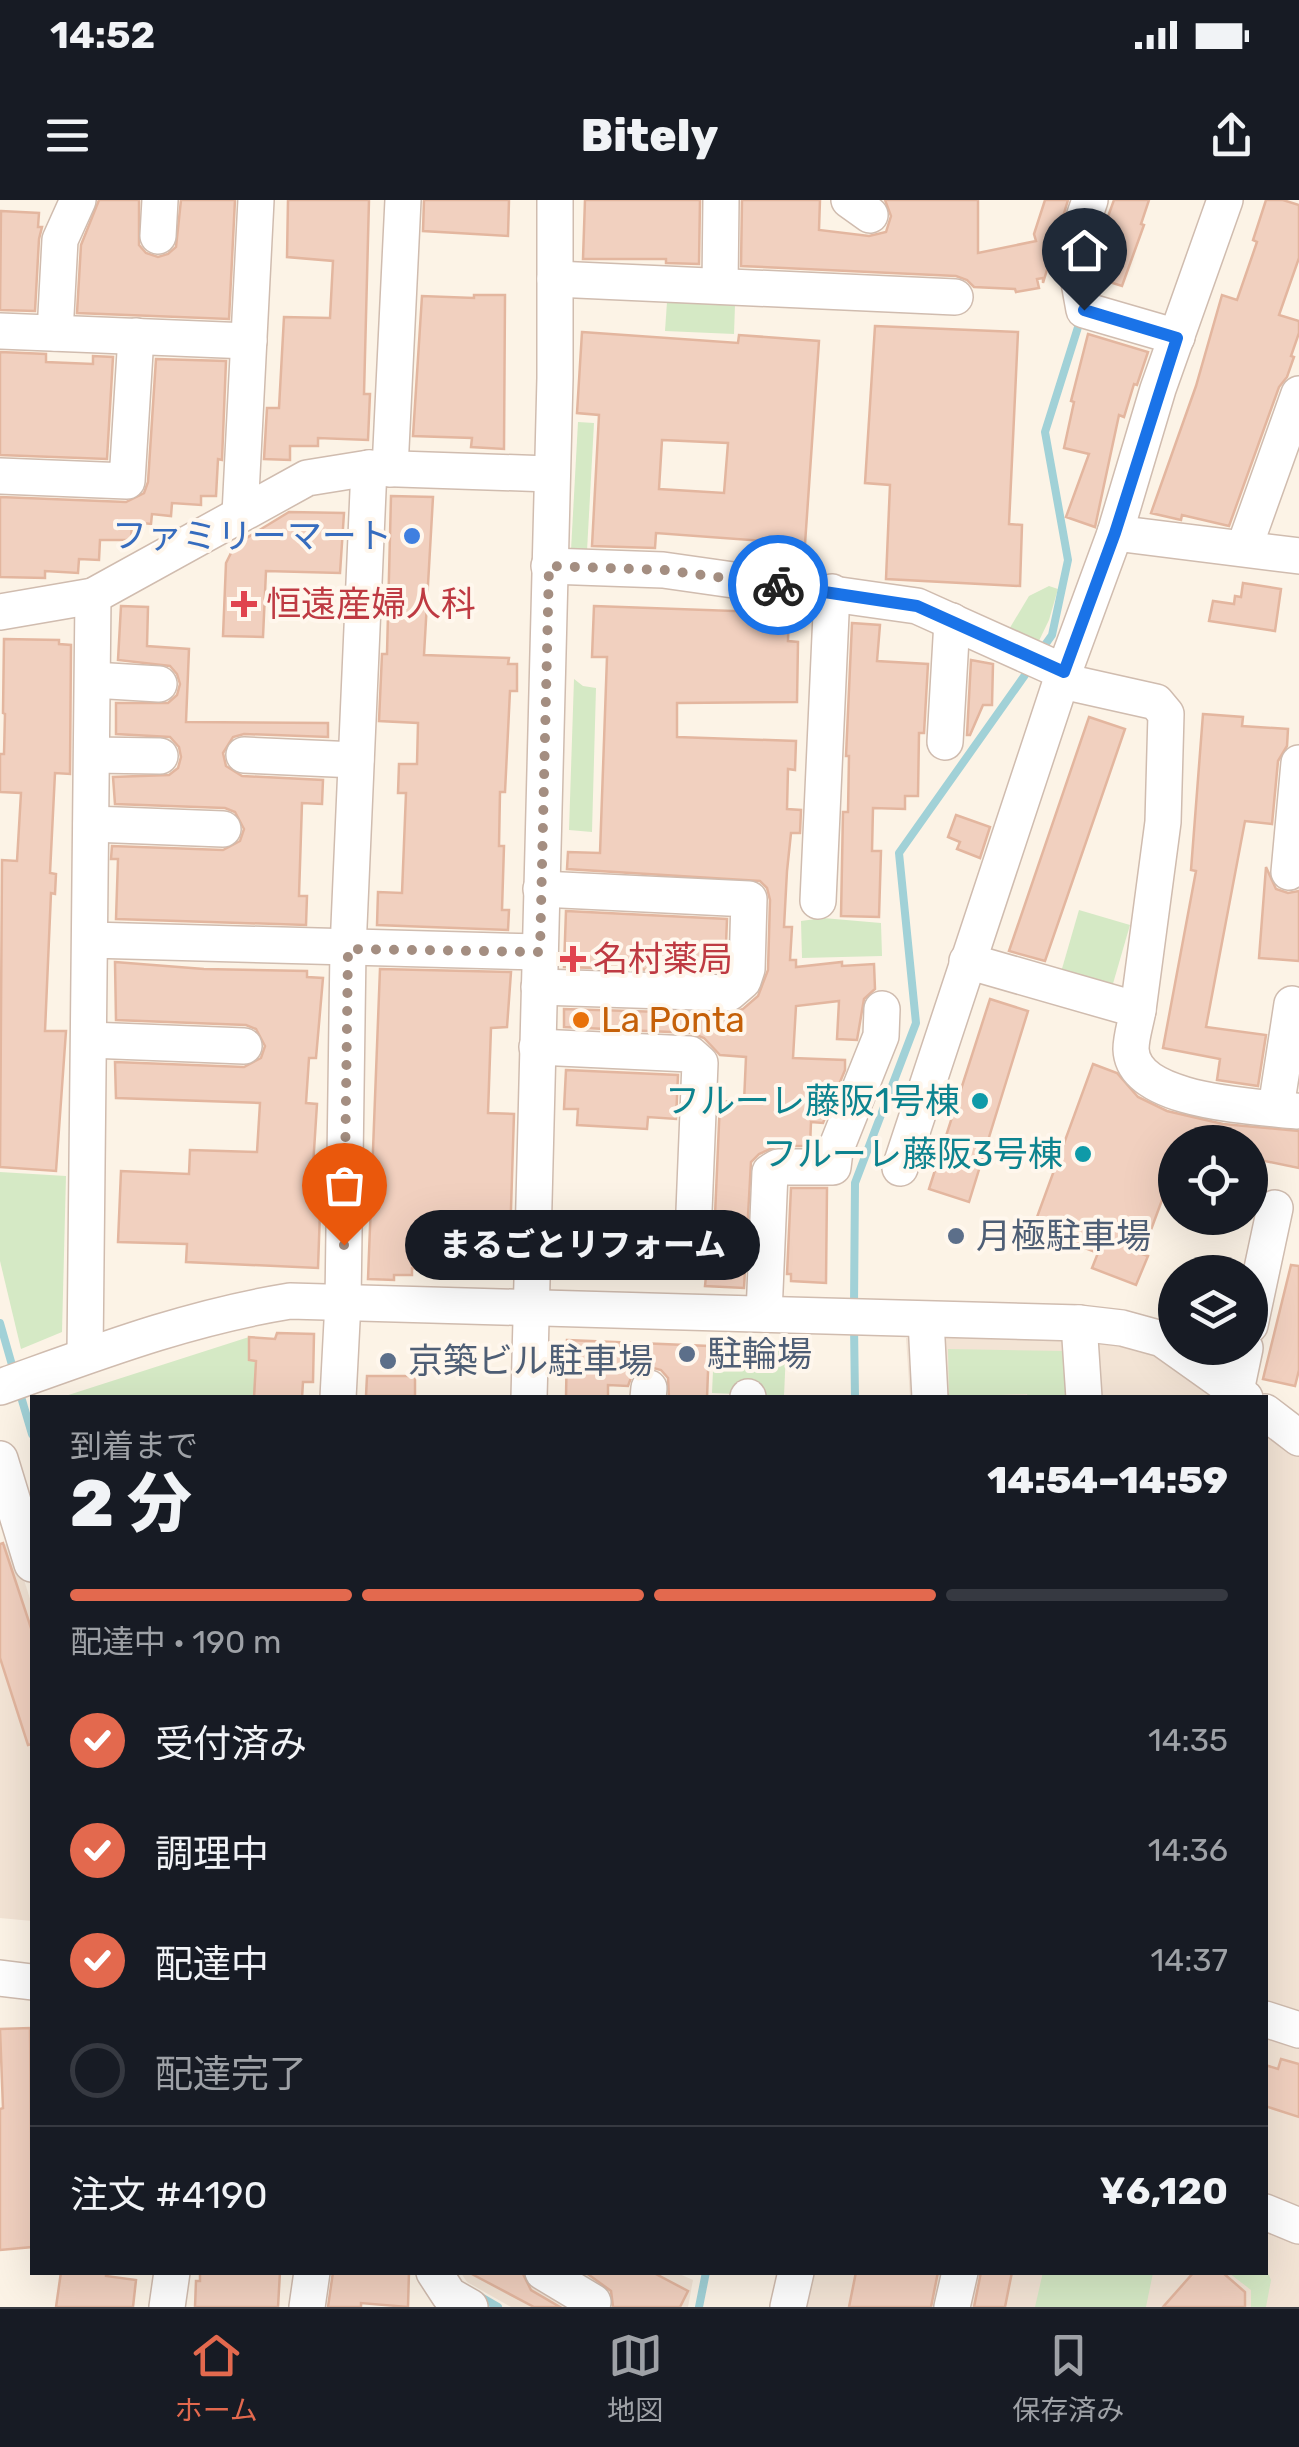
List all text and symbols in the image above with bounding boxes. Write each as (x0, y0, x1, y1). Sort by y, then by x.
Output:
text: 14:52 (50, 12, 155, 58)
icon: menu (40, 108, 95, 163)
icon: share (1204, 108, 1259, 163)
text: Bitely (581, 109, 718, 162)
pin (1042, 208, 1127, 311)
icon: home (1057, 223, 1112, 278)
place label: ファミリーマート (112, 515, 392, 557)
marker: ファミリーマート (401, 525, 423, 547)
courier (728, 535, 828, 635)
icon: bike (751, 558, 806, 613)
place label: 恒遠産婦人科 (266, 583, 476, 625)
marker: 恒遠産婦人科 (231, 591, 257, 617)
place label: 名村薬局 (593, 938, 733, 980)
marker: 名村薬局 (562, 948, 584, 970)
place label: La Ponta (601, 999, 745, 1041)
marker: La Ponta (570, 1009, 592, 1031)
place label: フルーレ藤阪1号棟 (665, 1080, 960, 1122)
marker: フルーレ藤阪1号棟 (969, 1090, 991, 1112)
map controls (1158, 1125, 1268, 1365)
button: locate (1158, 1125, 1268, 1235)
place label: フルーレ藤阪3号棟 (762, 1133, 1063, 1175)
pin (302, 1143, 387, 1246)
marker: フルーレ藤阪3号棟 (1072, 1143, 1094, 1165)
icon: bag (317, 1158, 372, 1213)
callout: まるごとリフォーム (404, 1210, 759, 1280)
place label: 月極駐車場 (976, 1215, 1151, 1257)
marker: 月極駐車場 (945, 1225, 967, 1247)
text: まるごとリフォーム (439, 1226, 726, 1264)
button: layers (1158, 1255, 1268, 1365)
place label: 駐輪場 (707, 1333, 812, 1375)
place label: 京築ビル駐車場 (408, 1340, 653, 1382)
marker: 駐輪場 (676, 1343, 698, 1365)
marker: 京築ビル駐車場 (377, 1350, 399, 1372)
text: 到着まで (70, 1427, 198, 1465)
text: 14:54–14:59 (987, 1457, 1228, 1503)
text: 2 分 (70, 1465, 192, 1542)
text: 配達中 · 190 m (70, 1623, 282, 1661)
icon: check (70, 1713, 125, 1768)
text: 受付済み (155, 1721, 307, 1767)
text: 14:35 (1148, 1721, 1228, 1759)
icon: check (70, 1823, 125, 1878)
text: 調理中 (155, 1831, 269, 1877)
text: 14:36 (1148, 1831, 1228, 1869)
icon: check (70, 1933, 125, 1988)
text: 配達中 (155, 1941, 269, 1987)
text: 14:37 (1151, 1941, 1228, 1979)
text: 配達完了 (155, 2051, 307, 2097)
text: ¥6,120 (1100, 2168, 1228, 2214)
text: 注文 #4190 (70, 2172, 268, 2218)
tab: ホーム (175, 2328, 258, 2428)
tab: 地図 (607, 2328, 663, 2428)
tab: 保存済み (1012, 2328, 1124, 2428)

